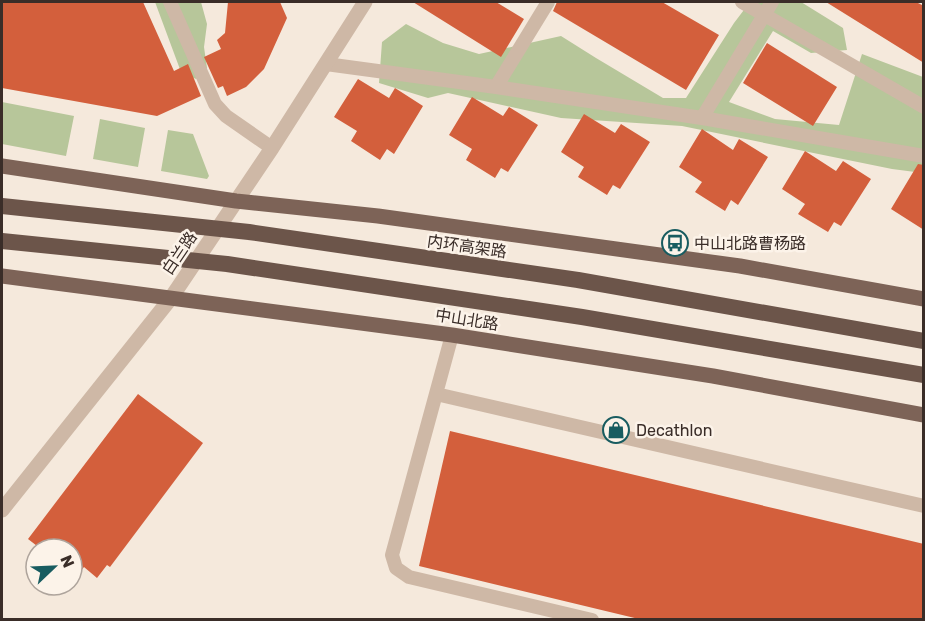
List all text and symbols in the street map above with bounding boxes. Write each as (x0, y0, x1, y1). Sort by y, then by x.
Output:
street label: 白兰路 (158, 228, 201, 278)
bus stop icon: 中山北路曹杨路 (660, 228, 690, 258)
street label: 内环高架路 (426, 232, 508, 261)
place label: 中山北路曹杨路 (694, 234, 806, 253)
street label: 中山北路 (434, 305, 500, 334)
shop icon: Decathlon (601, 415, 631, 445)
place label: Decathlon (636, 421, 712, 440)
north arrow (24, 537, 84, 597)
text: N (56, 552, 78, 570)

